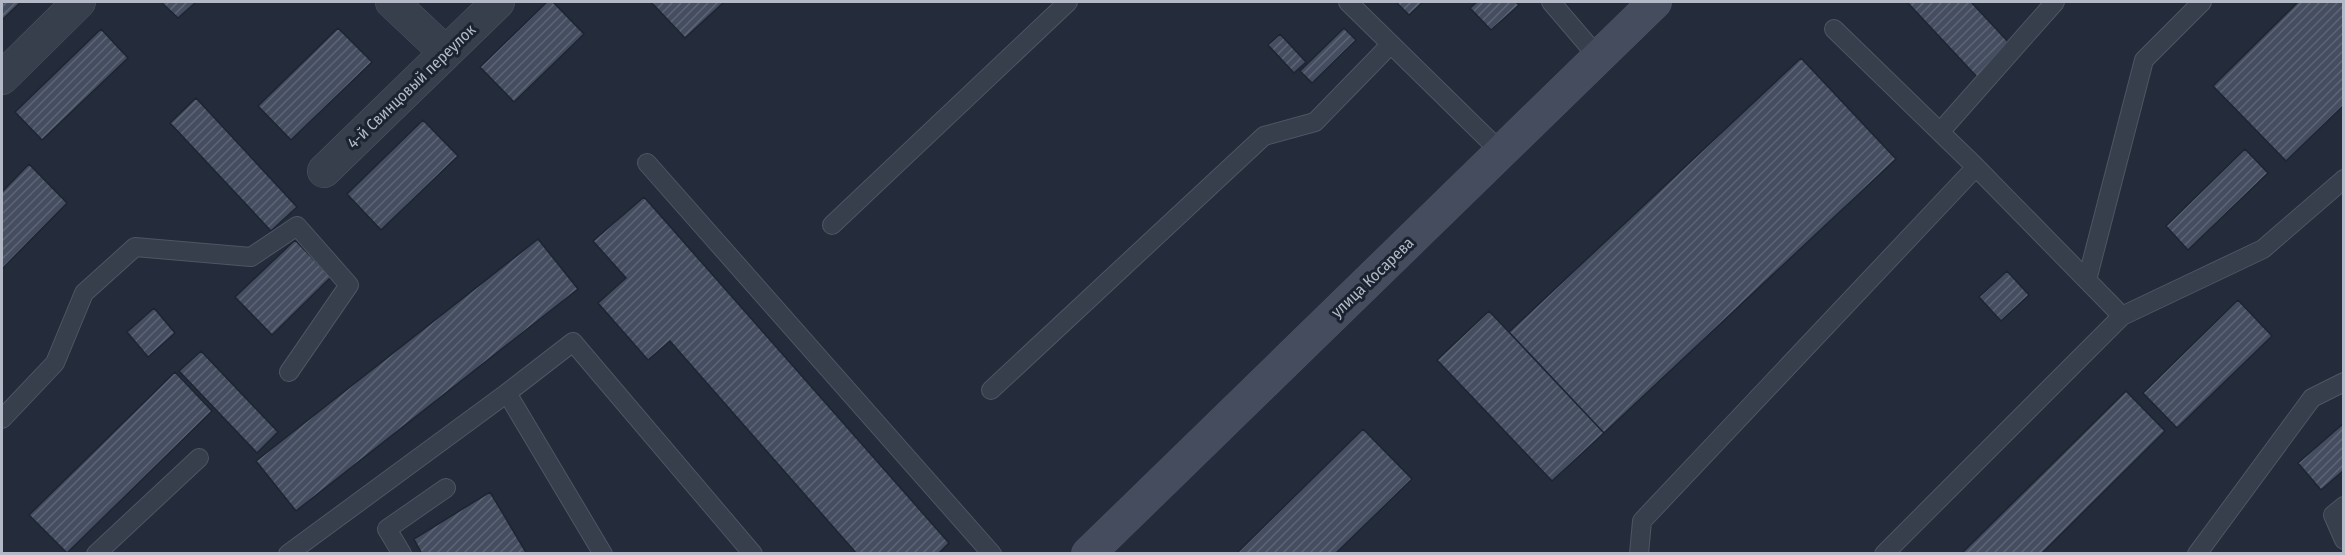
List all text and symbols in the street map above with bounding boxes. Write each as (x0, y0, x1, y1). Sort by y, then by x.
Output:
street label: 4-й Свинцовый переулок (343, 20, 480, 152)
street label: улица Косарева (1327, 233, 1418, 321)

